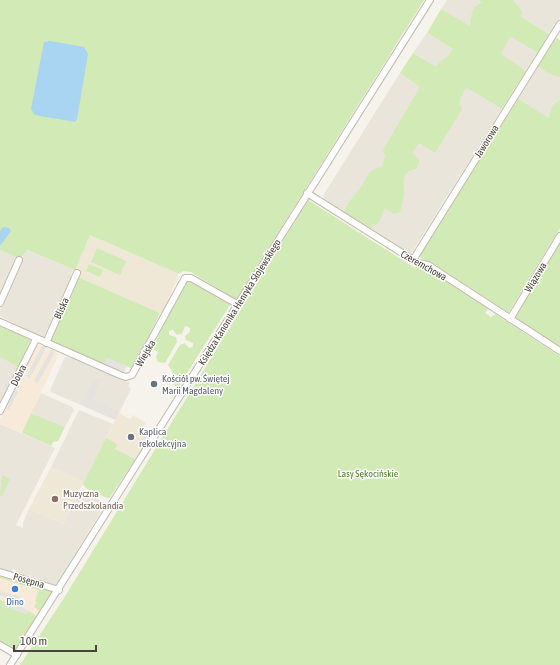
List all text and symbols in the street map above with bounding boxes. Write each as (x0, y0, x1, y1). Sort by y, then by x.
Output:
street label: Jaworowa (472, 123, 501, 160)
street label: Księdza Kanonika Henryka Słojewskiego (196, 237, 283, 367)
street label: Czeremchowa (399, 248, 449, 283)
street label: Wiązowa (522, 260, 549, 294)
street label: Bliska (52, 295, 71, 321)
street label: Wiejska (133, 338, 158, 369)
street label: Dobra (8, 362, 29, 388)
place label: Kościół pw. Świętej Marii Magdaleny (162, 373, 230, 396)
marker: Kościół pw. Świętej Marii Magdaleny (149, 379, 159, 389)
place label: Kaplica rekolekcyjna (139, 426, 187, 449)
marker: Kaplica rekolekcyjna (126, 432, 136, 442)
park label: Lasy Sękocińskie (338, 468, 399, 479)
place label: Muzyczna Przedszkolandia (63, 488, 124, 511)
marker: Muzyczna Przedszkolandia (50, 494, 60, 504)
street label: Posępna (12, 571, 46, 590)
marker: Dino (10, 584, 20, 594)
place label: Dino (6, 596, 24, 607)
scale bar (14, 627, 96, 653)
text: 100 m (20, 634, 47, 648)

